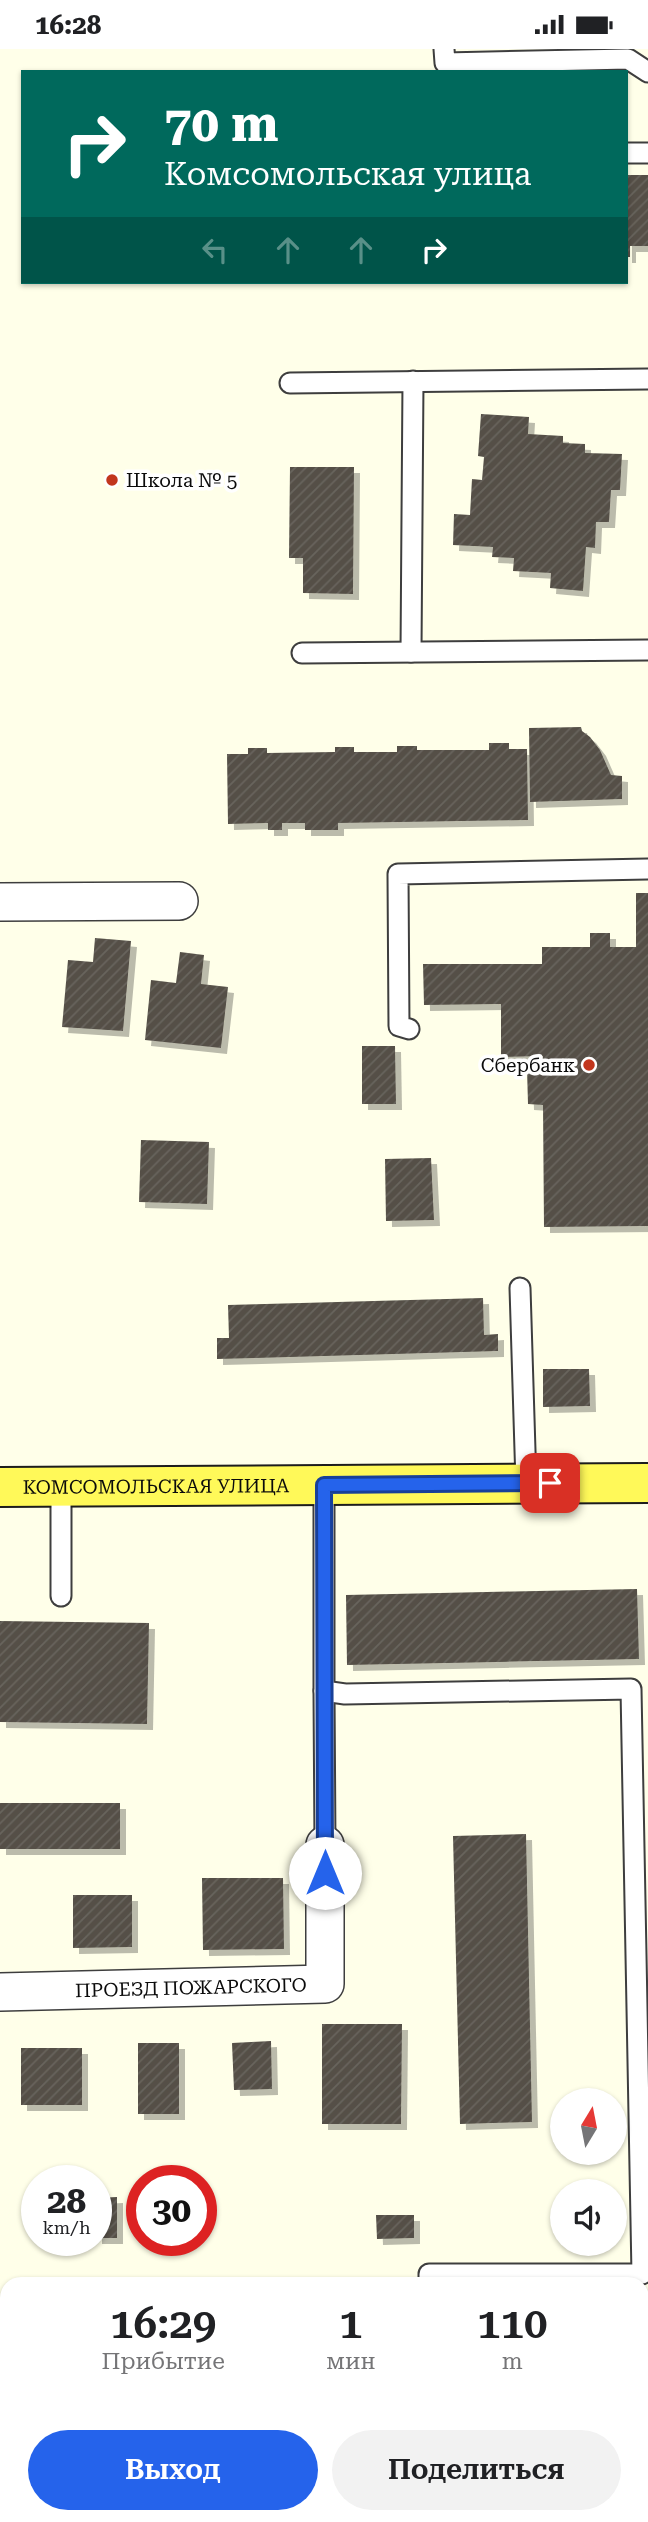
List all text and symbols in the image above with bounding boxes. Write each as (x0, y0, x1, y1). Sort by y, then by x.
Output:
text: 16:28 (35, 10, 101, 40)
text: 70 m (164, 96, 279, 153)
icon: right (49, 98, 140, 189)
text: Комсомольская улица (164, 155, 531, 193)
icon: left (196, 231, 234, 269)
icon: ahead (269, 231, 307, 269)
icon: ahead (342, 231, 380, 269)
icon: right (415, 231, 453, 269)
place label: Школа № 5 (126, 469, 237, 492)
marker: Школа № 5 (104, 472, 120, 488)
place label: Сбербанк (481, 1054, 575, 1077)
marker: Сбербанк (581, 1057, 597, 1073)
pin (520, 1453, 580, 1513)
icon: arrive (531, 1464, 569, 1502)
street label: КОМСОМОЛЬСКАЯ УЛИЦА (23, 1474, 290, 1499)
position arrow (288, 1836, 362, 1910)
street label: ПРОЕЗД ПОЖАРСКОГО (75, 1973, 307, 2002)
north arrow (550, 2088, 626, 2165)
map controls (550, 2088, 627, 2256)
speed limit sign: 30 (126, 2165, 217, 2256)
button: sound (550, 2179, 627, 2256)
text: 28 (47, 2181, 86, 2222)
text: km/h (42, 2217, 91, 2238)
text: 16:29 (110, 2299, 216, 2348)
text: 1 (339, 2299, 363, 2348)
text: 110 (477, 2299, 547, 2348)
text: Прибытие (102, 2348, 225, 2375)
text: мин (326, 2348, 375, 2375)
text: m (502, 2348, 523, 2375)
button: Выход (28, 2430, 318, 2510)
button: Поделиться (332, 2430, 621, 2510)

